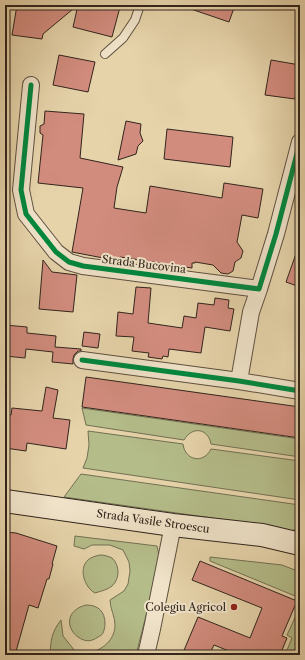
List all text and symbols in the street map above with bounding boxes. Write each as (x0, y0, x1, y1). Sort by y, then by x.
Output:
street label: Strada Bucovina (101, 252, 187, 276)
street label: Strada Vasile Stroescu (95, 506, 211, 536)
place label: Colegiu Agricol (145, 600, 227, 614)
marker: Colegiu Agricol (229, 602, 239, 612)

